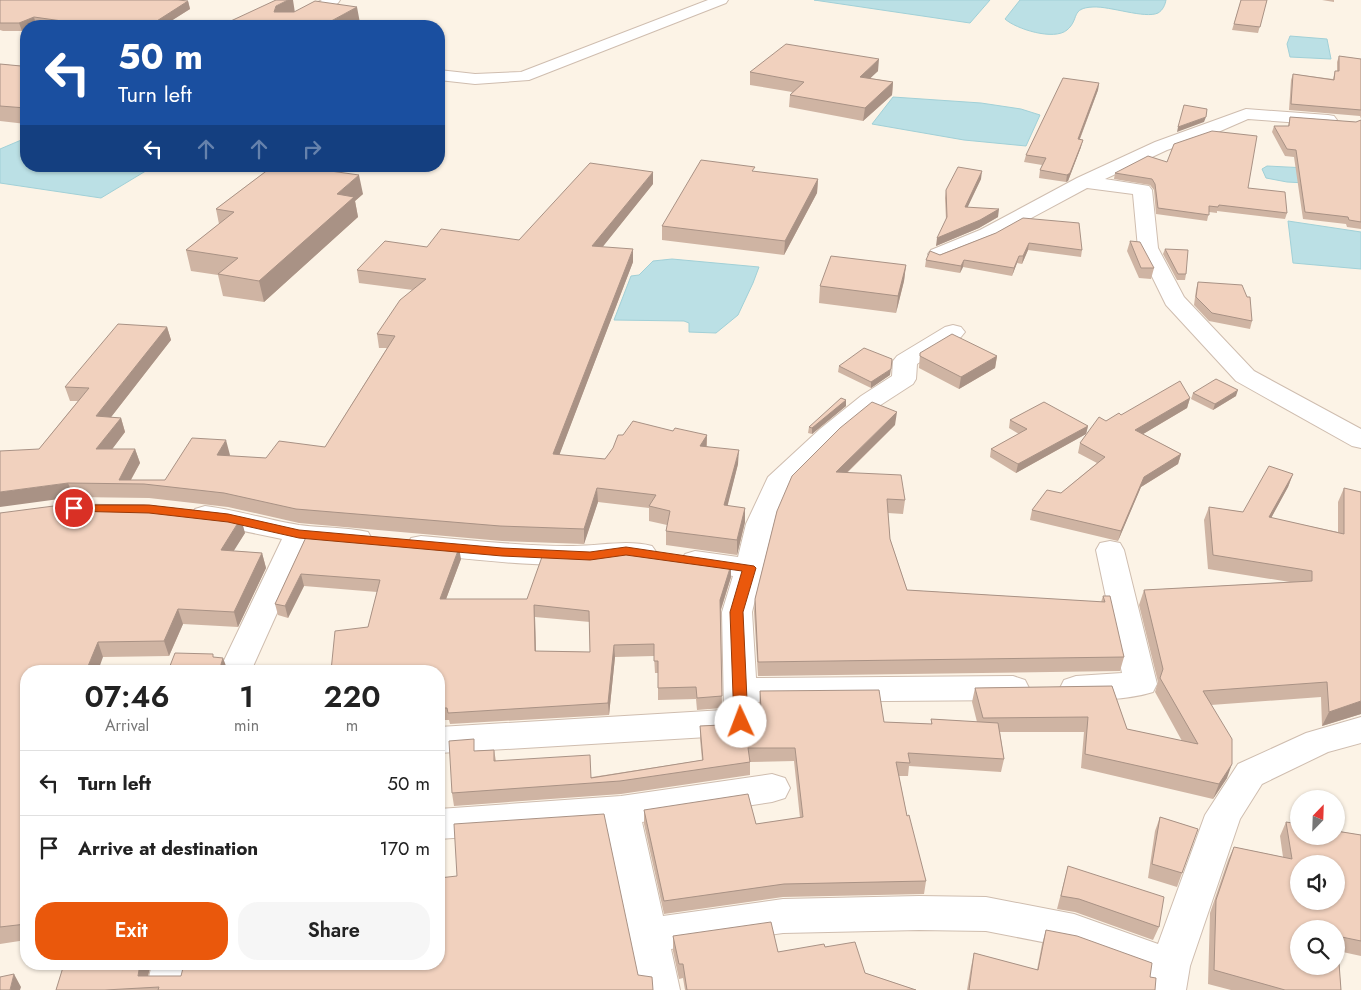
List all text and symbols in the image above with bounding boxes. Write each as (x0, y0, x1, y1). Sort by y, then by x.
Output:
text: 50 m (118, 32, 203, 82)
icon: left (35, 40, 100, 105)
text: Turn left (118, 78, 192, 110)
icon: left (139, 135, 167, 163)
icon: ahead (192, 135, 220, 163)
icon: ahead (245, 135, 273, 163)
icon: right (298, 135, 326, 163)
pin (53, 487, 95, 529)
icon: arrive (60, 494, 88, 522)
text: 07:46 (84, 675, 170, 718)
text: 1 (239, 675, 254, 718)
text: 220 (324, 675, 381, 718)
position arrow (714, 695, 766, 747)
text: Arrival (105, 714, 149, 737)
text: min (234, 714, 259, 737)
text: m (346, 714, 358, 737)
icon: left (35, 769, 63, 797)
text: Turn left (78, 770, 151, 797)
text: 50 m (387, 770, 430, 797)
north arrow (1290, 790, 1345, 845)
map controls (1290, 790, 1345, 975)
icon: arrive (35, 834, 63, 862)
text: Arrive at destination (78, 835, 258, 862)
text: 170 m (380, 835, 430, 862)
button: sound (1290, 855, 1345, 910)
button: Exit (35, 902, 228, 960)
button: Share (238, 902, 430, 960)
button: search (1290, 920, 1345, 975)

